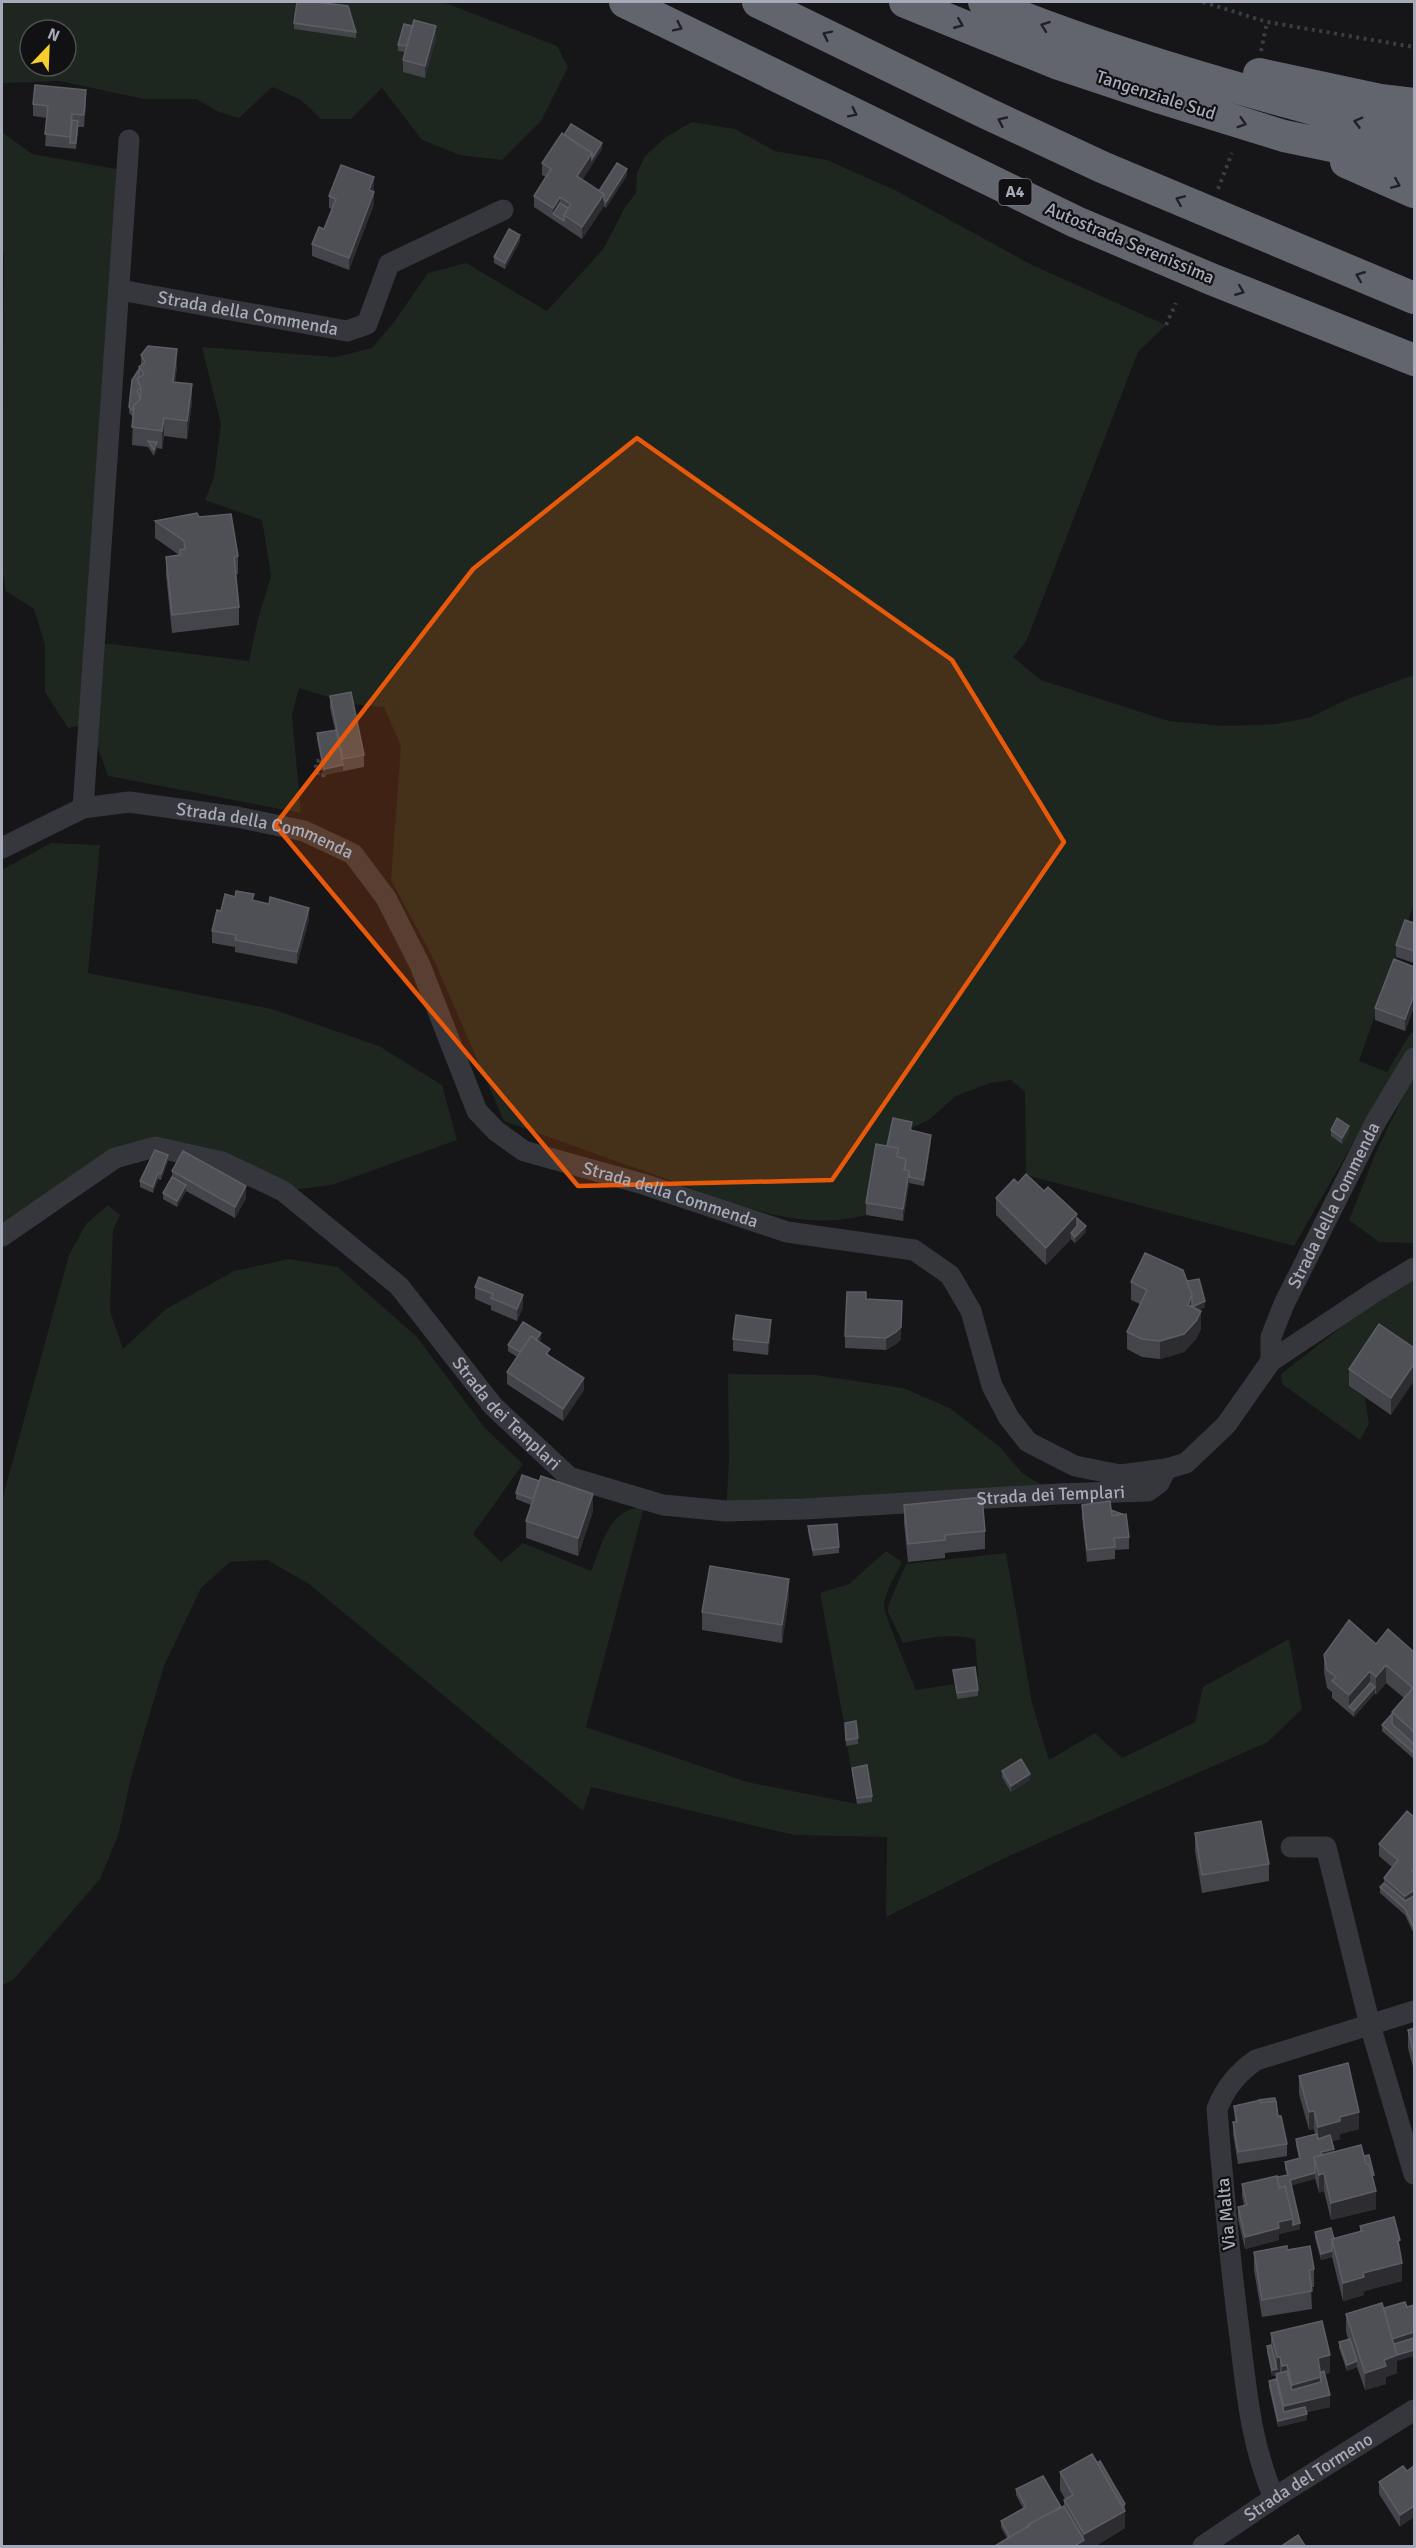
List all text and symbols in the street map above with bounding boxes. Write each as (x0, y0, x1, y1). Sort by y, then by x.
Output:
one-way arrow (953, 17, 964, 29)
north arrow (18, 18, 78, 78)
one-way arrow (671, 20, 682, 32)
one-way arrow (1040, 21, 1051, 34)
text: N (44, 24, 63, 46)
one-way arrow (822, 31, 833, 43)
street label: Tangenziale Sud (1093, 65, 1219, 125)
one-way arrow (847, 105, 858, 117)
one-way arrow (998, 116, 1009, 128)
one-way arrow (1236, 116, 1247, 128)
one-way arrow (1353, 116, 1363, 129)
one-way arrow (1390, 177, 1401, 189)
road number: A4 (998, 179, 1032, 205)
one-way arrow (1176, 196, 1187, 208)
street label: Autostrada Serenissima (1042, 197, 1218, 289)
one-way arrow (1356, 271, 1367, 283)
one-way arrow (1234, 283, 1245, 296)
street label: Strada della Commenda (156, 286, 340, 340)
street label: Strada della Commenda (175, 798, 357, 864)
street label: Strada della Commenda (1283, 1119, 1385, 1292)
street label: Strada della Commenda (580, 1157, 761, 1233)
street label: Strada dei Templari (448, 1352, 565, 1475)
street label: Strada dei Templari (976, 1481, 1125, 1510)
street label: Via Malta (1212, 2177, 1240, 2251)
street label: Strada del Tormeno (1240, 2428, 1377, 2526)

